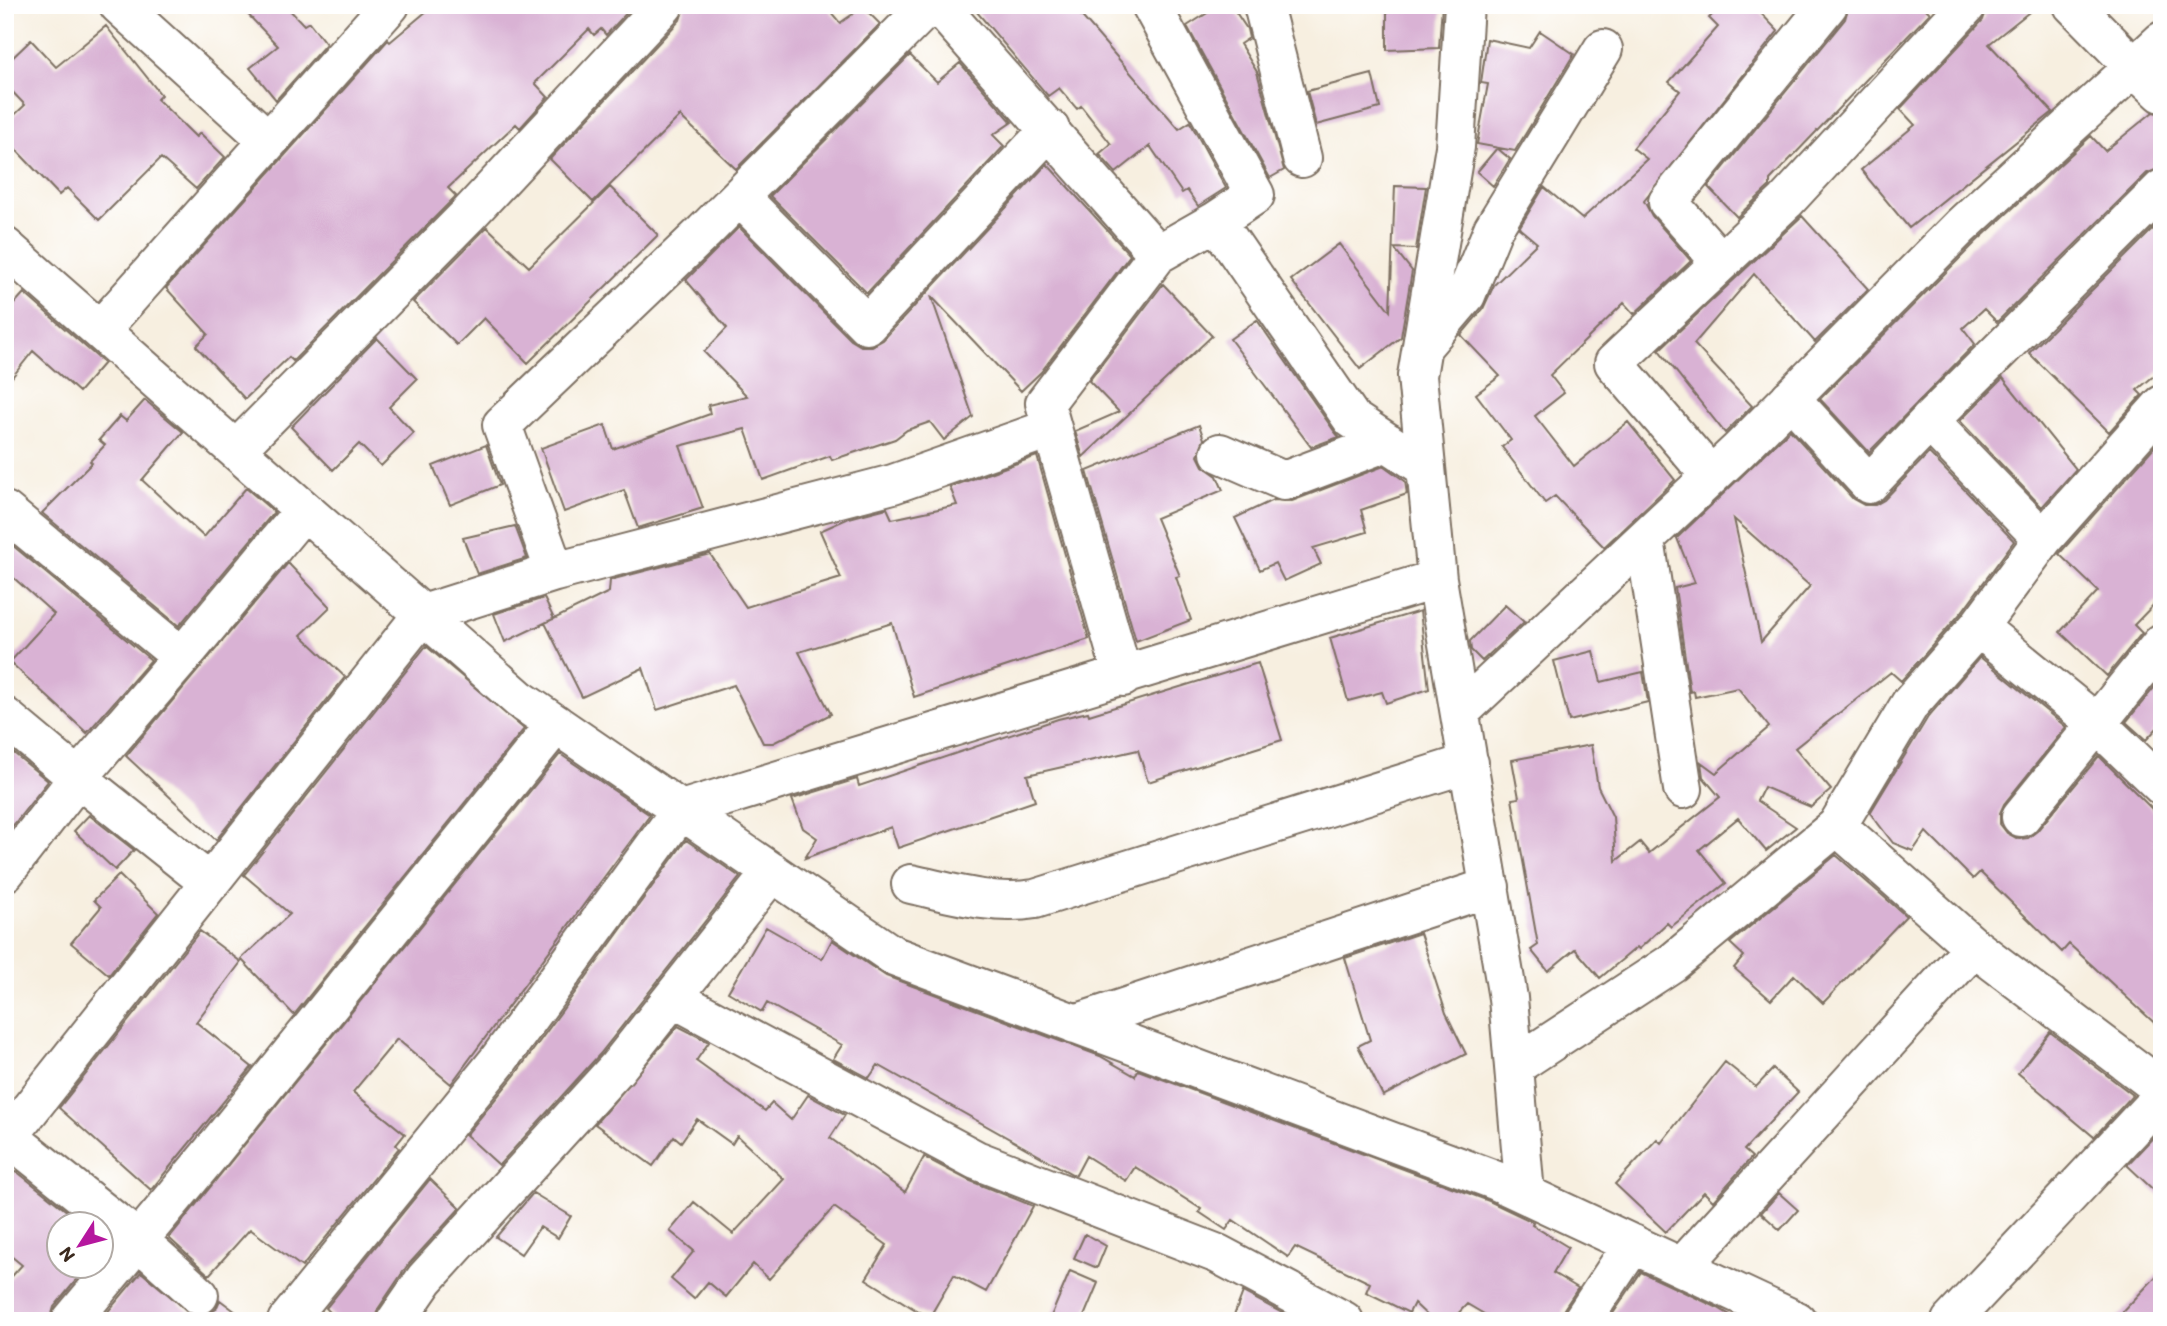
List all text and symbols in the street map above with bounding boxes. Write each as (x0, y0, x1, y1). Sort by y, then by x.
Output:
north arrow (46, 1210, 116, 1280)
text: N (54, 1243, 80, 1267)

